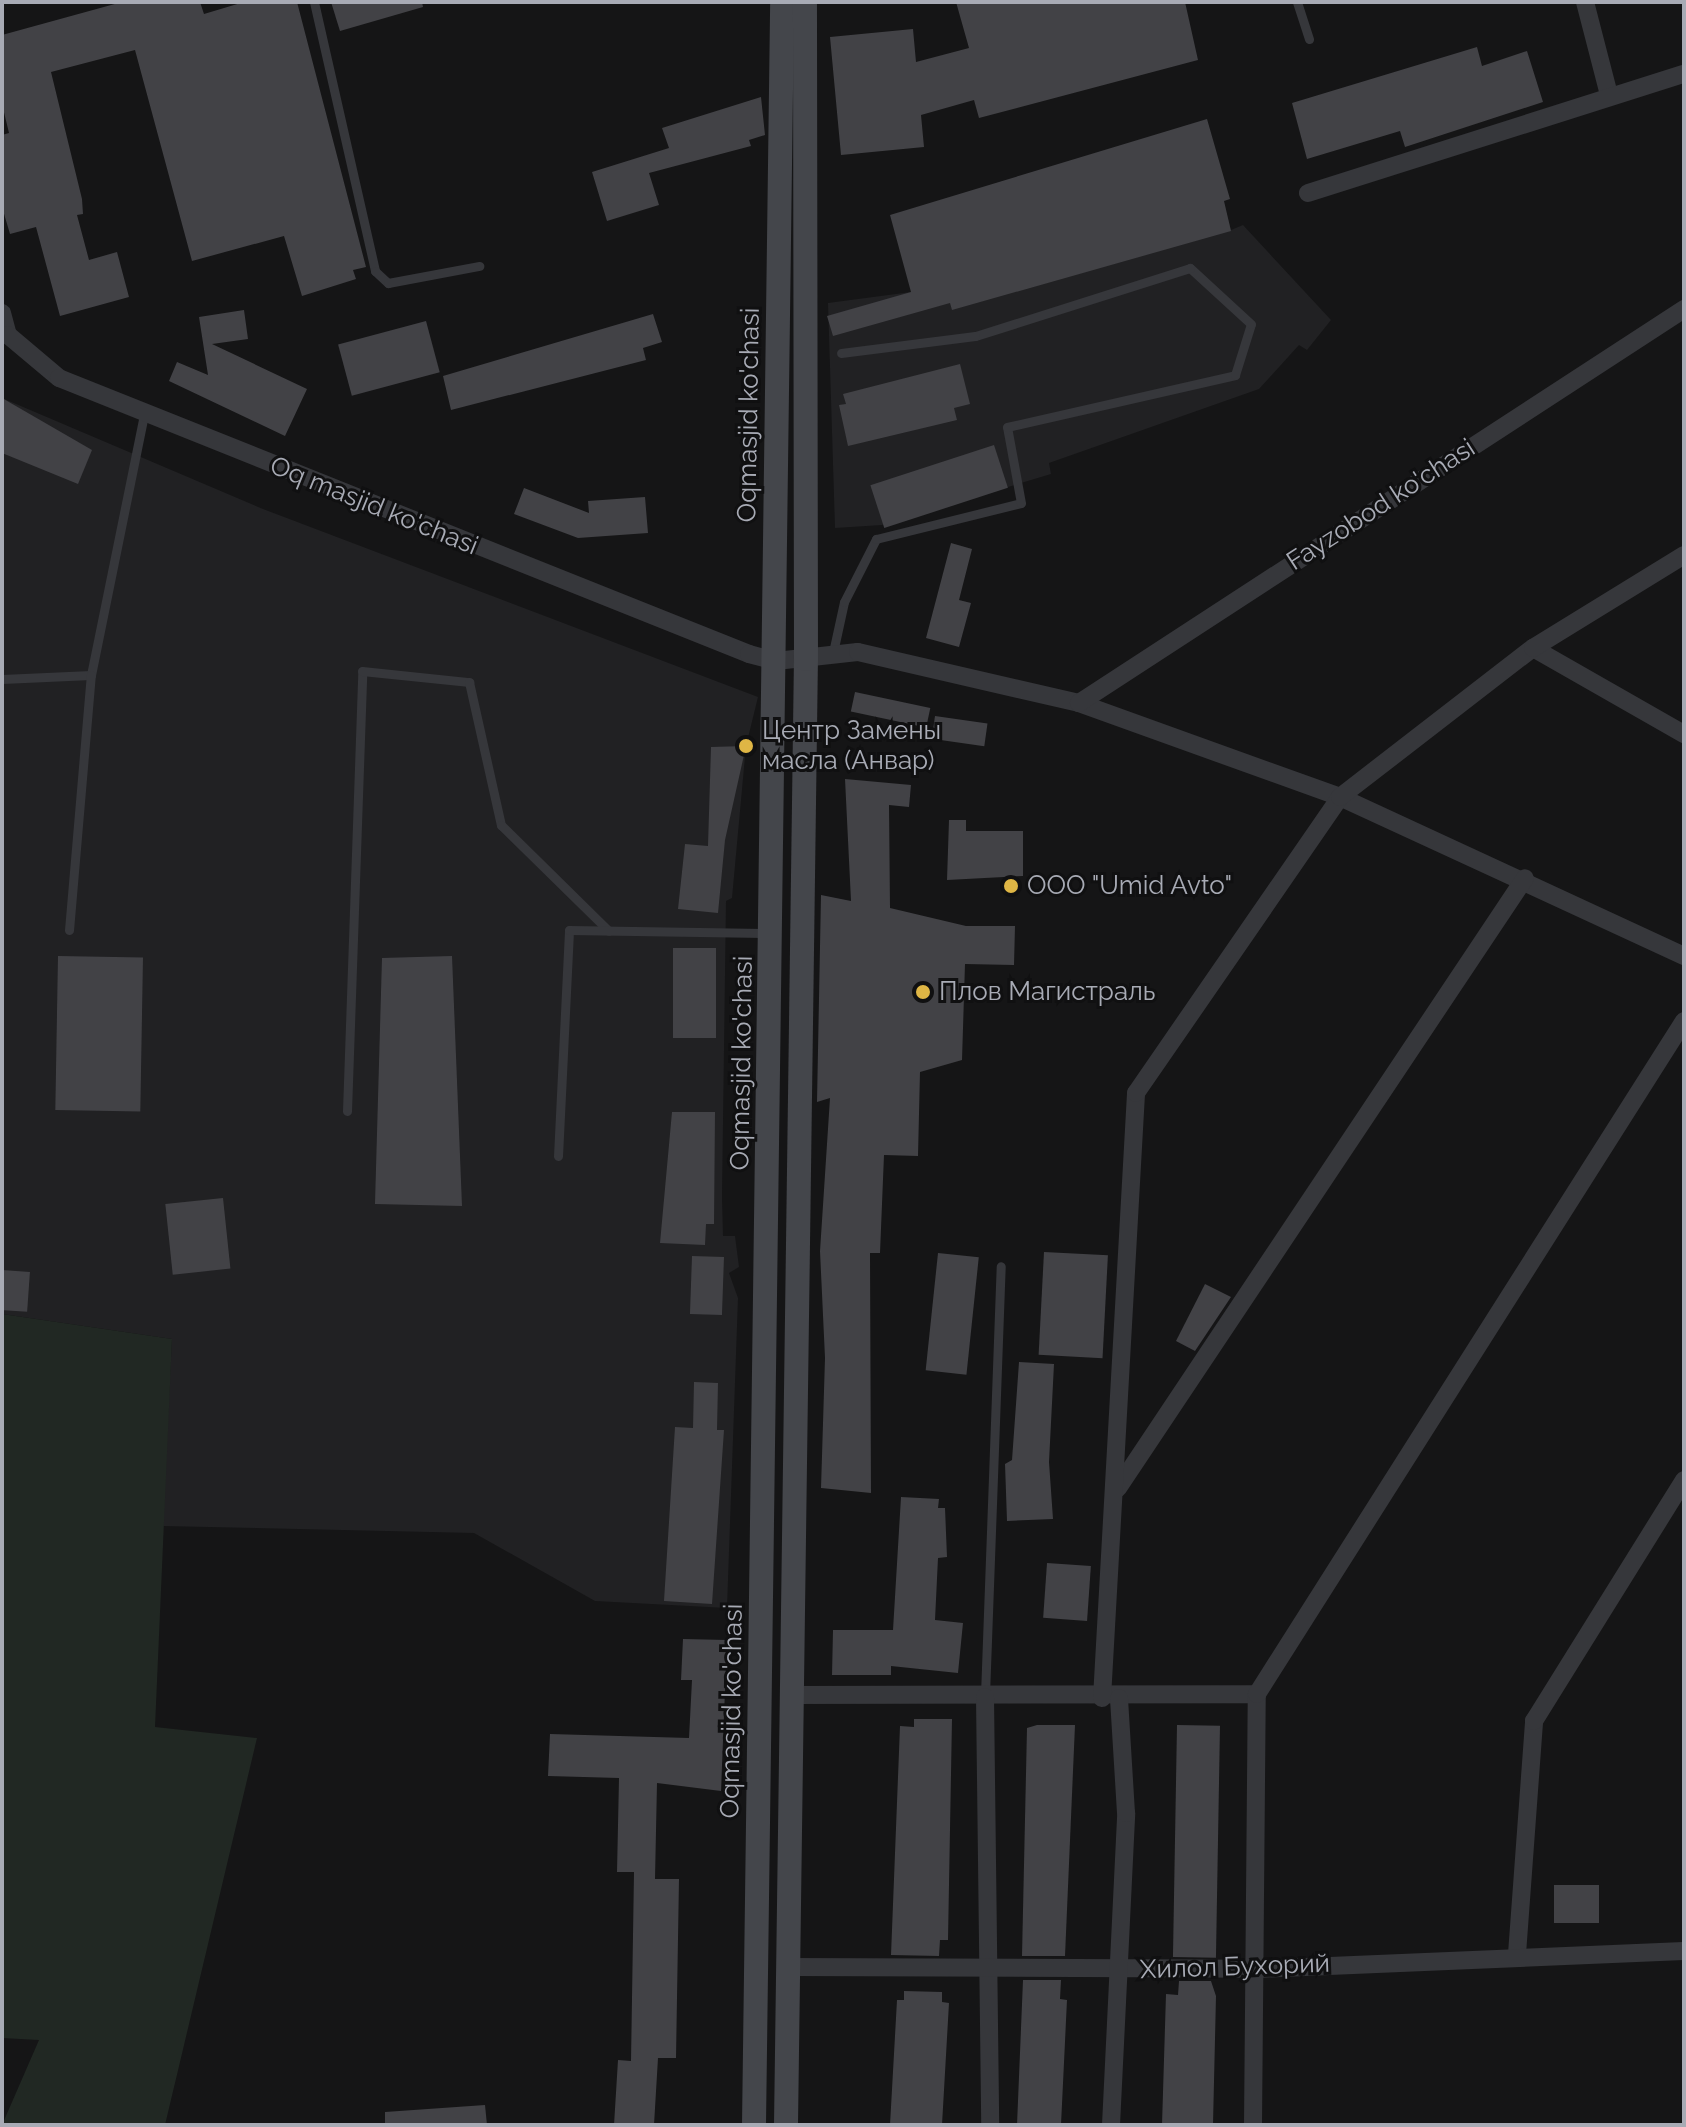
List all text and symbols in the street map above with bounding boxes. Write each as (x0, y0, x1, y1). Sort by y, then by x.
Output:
street label: Oqmasjid ko'chasi (732, 307, 766, 523)
street label: Fayzobod ko'chasi (1281, 433, 1481, 577)
street label: Oq masjid ko'chasi (266, 450, 482, 562)
place label: Центр Замены масла (Анвар) (762, 715, 941, 776)
marker: Центр Замены масла (Анвар) (737, 737, 755, 755)
place label: ООО "Umid Avto" (1027, 870, 1233, 902)
marker: ООО "Umid Avto" (1002, 877, 1020, 895)
street label: Oqmasjid ko'chasi (725, 955, 759, 1171)
place label: Плов Магистраль (939, 976, 1156, 1008)
marker: Плов Магистраль (914, 983, 932, 1001)
street label: Oqmasjid ko'chasi (715, 1603, 749, 1819)
street label: Хилол Бухорий (1139, 1948, 1331, 1986)

